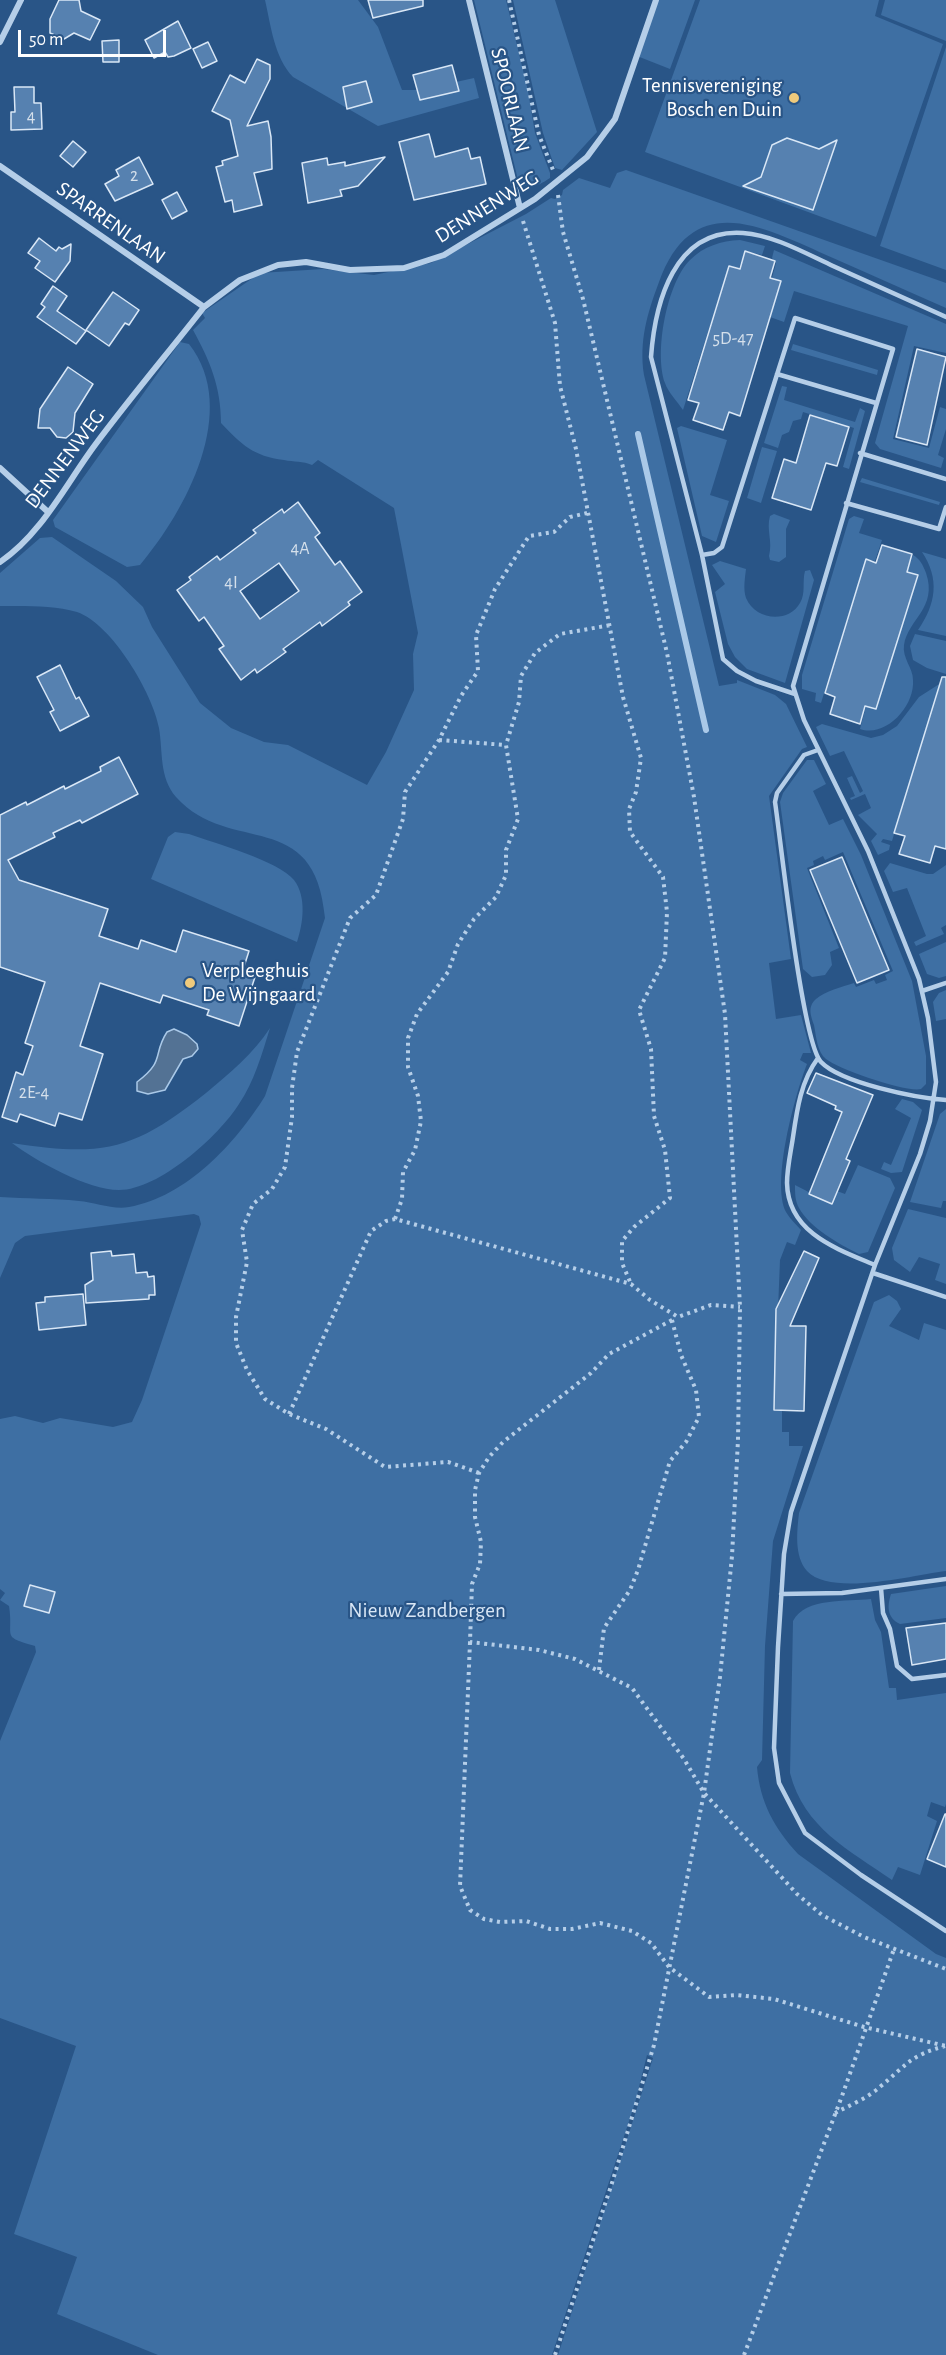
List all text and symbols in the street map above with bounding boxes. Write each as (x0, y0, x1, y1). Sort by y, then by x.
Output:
scale bar (21, 18, 170, 56)
text: 50 m (29, 31, 63, 49)
street label: SPOORLAAN (485, 45, 535, 155)
place label: Tennisvereniging Bosch en Duin (642, 73, 782, 123)
marker: Tennisvereniging Bosch en Duin (787, 91, 801, 105)
house number: 4 (27, 106, 35, 128)
house number: 2 (130, 165, 138, 187)
street label: DENNENWEG (430, 165, 544, 249)
street label: SPARRENLAAN (52, 176, 170, 270)
house number: 5D-47 (713, 328, 753, 350)
street label: DENNENWEG (20, 404, 110, 514)
house number: 4A (290, 538, 310, 560)
house number: 4I (224, 572, 238, 594)
place label: Verpleeghuis De Wijngaard (202, 958, 316, 1008)
marker: Verpleeghuis De Wijngaard (183, 976, 197, 990)
house number: 2E-4 (19, 1082, 49, 1104)
park label: Nieuw Zandbergen (348, 1598, 506, 1624)

